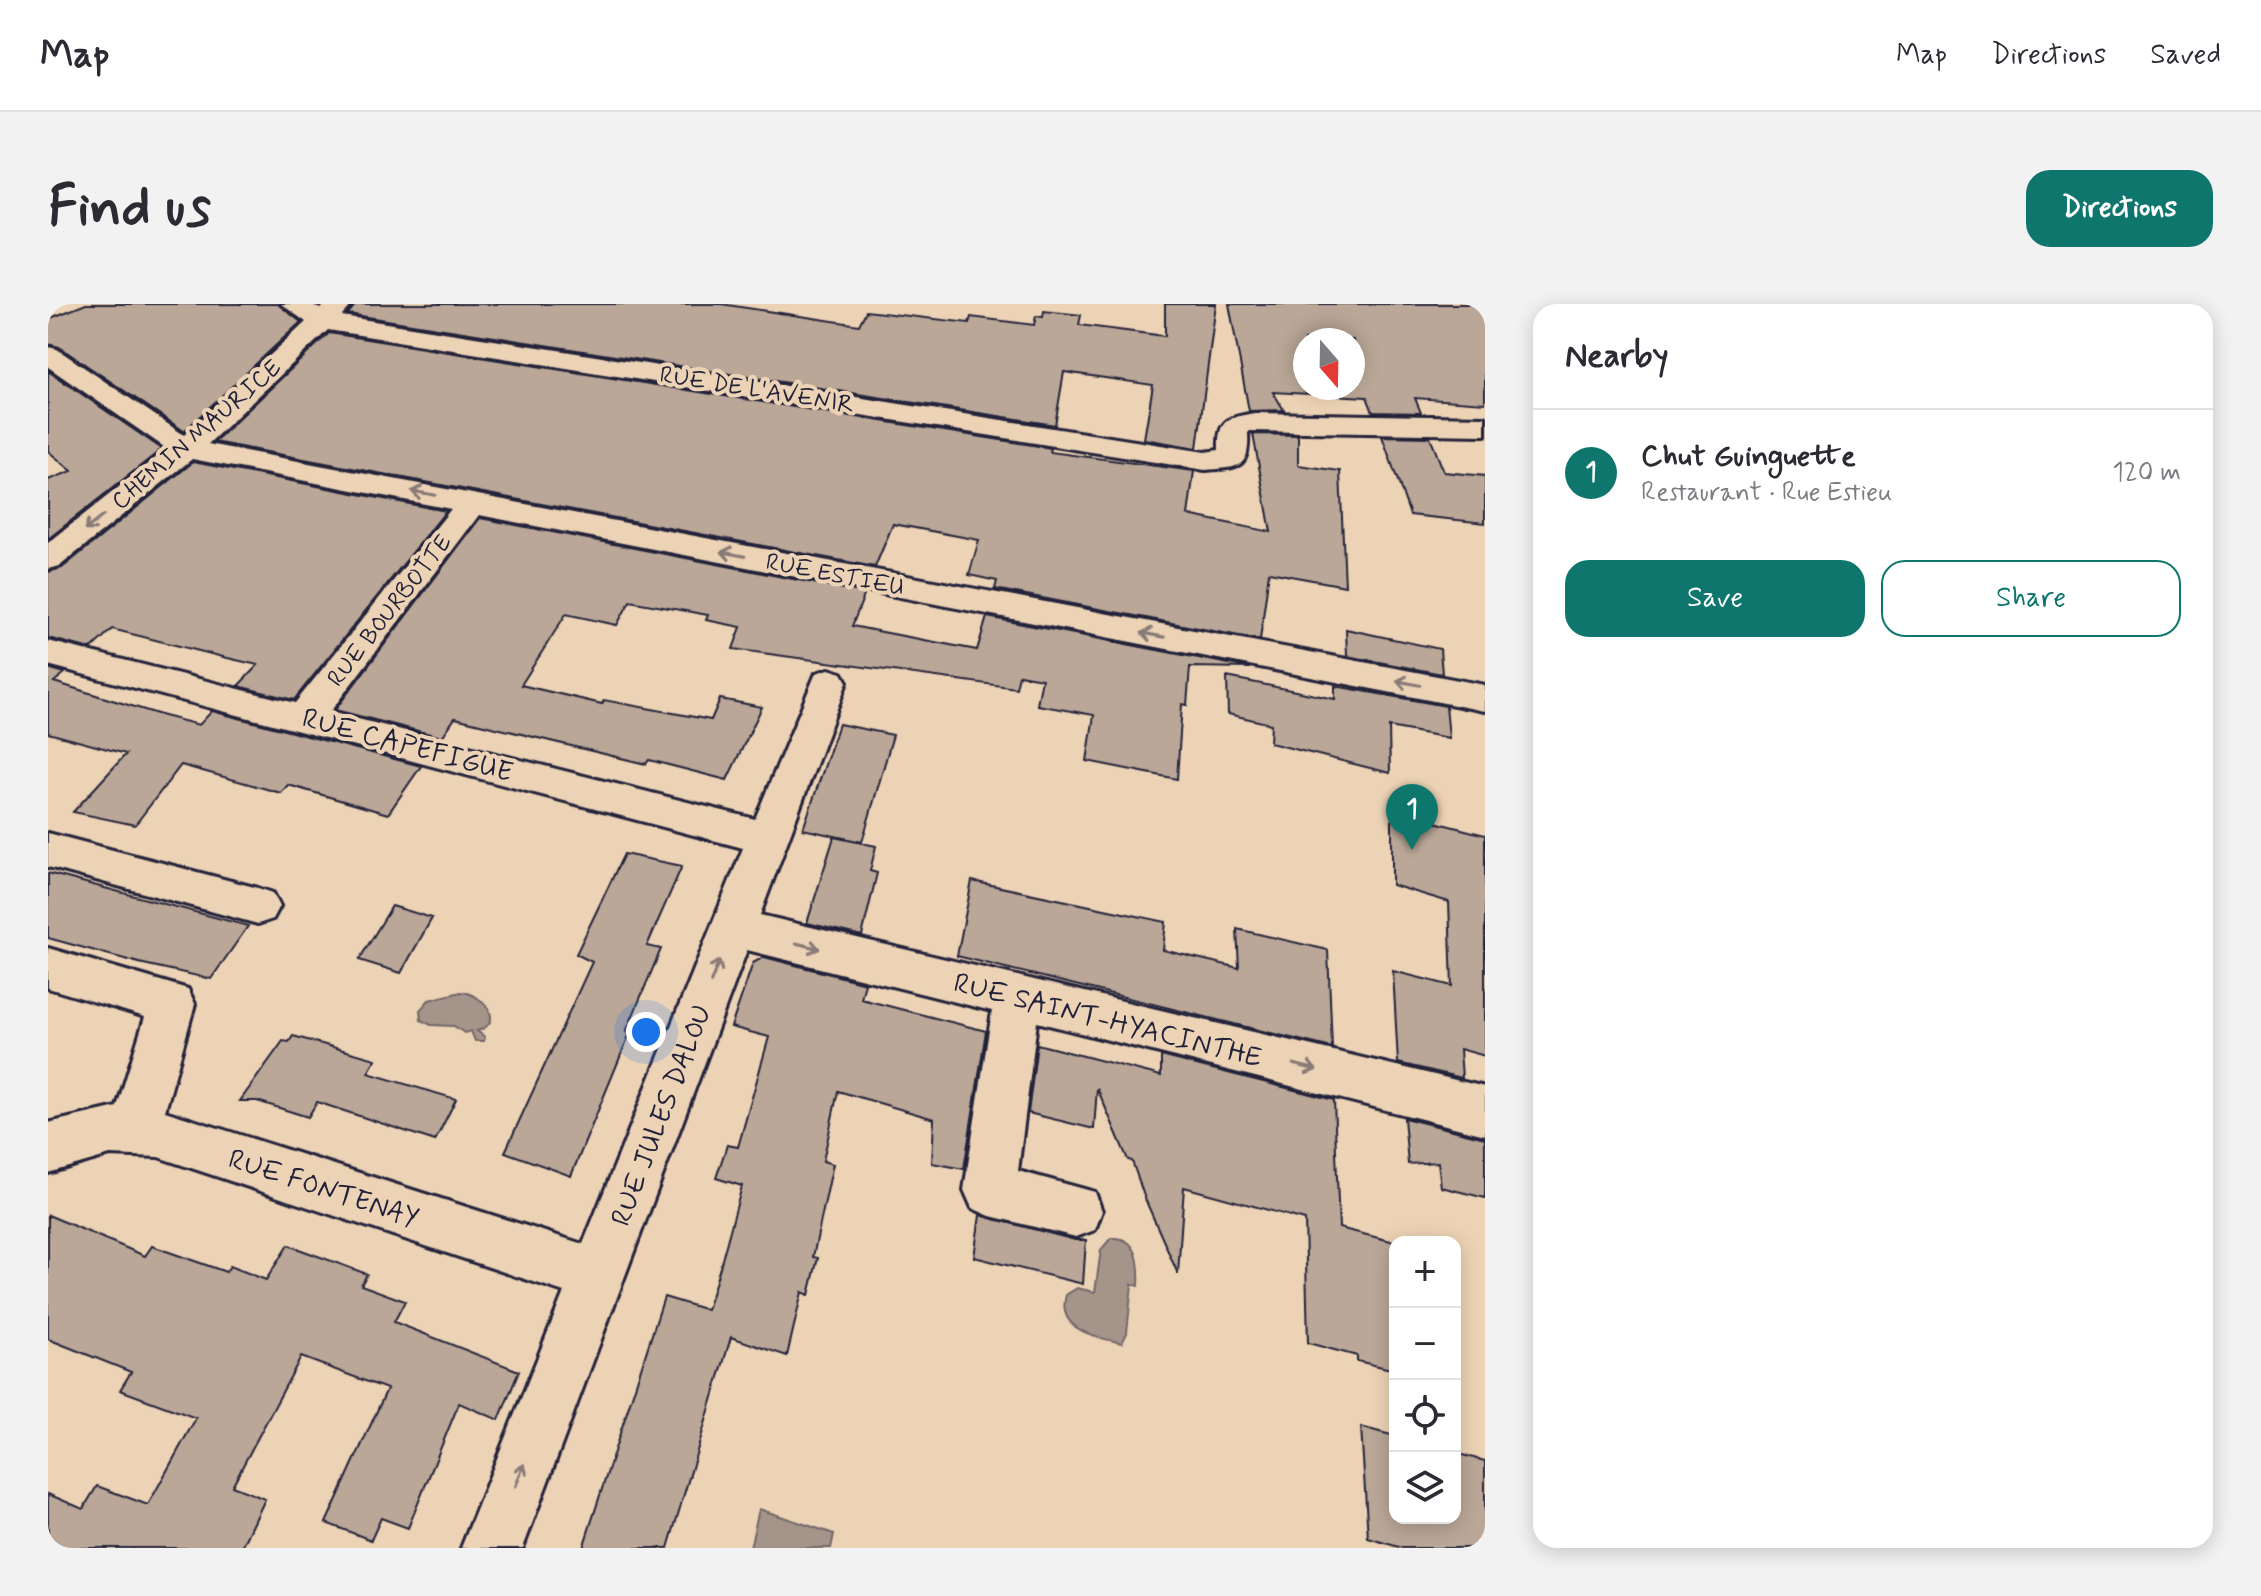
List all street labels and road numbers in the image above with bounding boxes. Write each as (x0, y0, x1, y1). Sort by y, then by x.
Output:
street label: CHEMIN MAURICE (106, 353, 288, 517)
street label: RUE DE L'AVENIR (657, 360, 857, 421)
street label: RUE BOURBOTTE (321, 528, 460, 694)
street label: RUE ESTIEU (763, 547, 907, 604)
street label: RUE CAPEFIGUE (298, 700, 517, 792)
street label: RUE SAINT-HYACINTHE (949, 965, 1265, 1078)
street label: RUE JULES DALOU (603, 1000, 722, 1232)
street label: RUE FONTENAY (223, 1141, 423, 1238)

